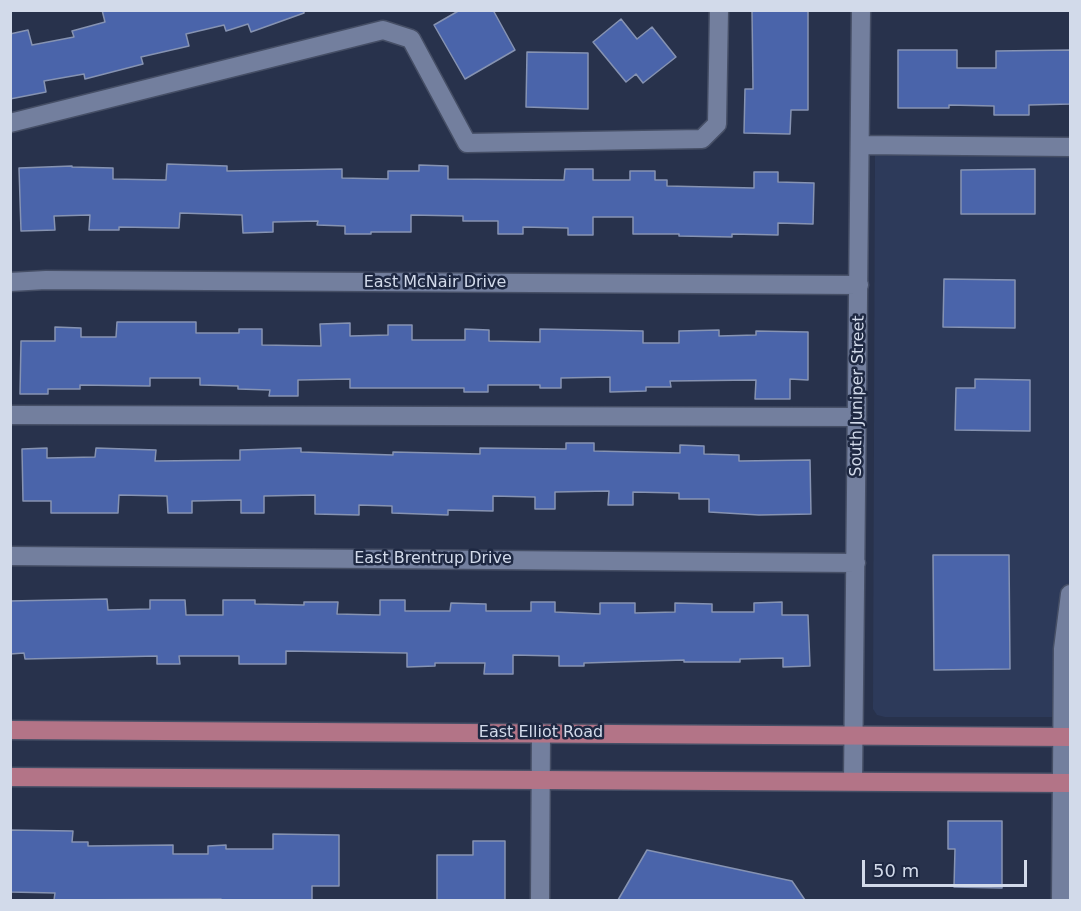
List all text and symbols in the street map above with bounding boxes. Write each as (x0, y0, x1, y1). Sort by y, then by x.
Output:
street label: East McNair Drive (364, 273, 506, 293)
street label: South Juniper Street (847, 315, 869, 477)
street label: East Brentrup Drive (354, 549, 512, 569)
street label: East Elliot Road (479, 723, 603, 743)
scale bar (865, 848, 1030, 886)
text: 50 m (873, 860, 919, 881)

